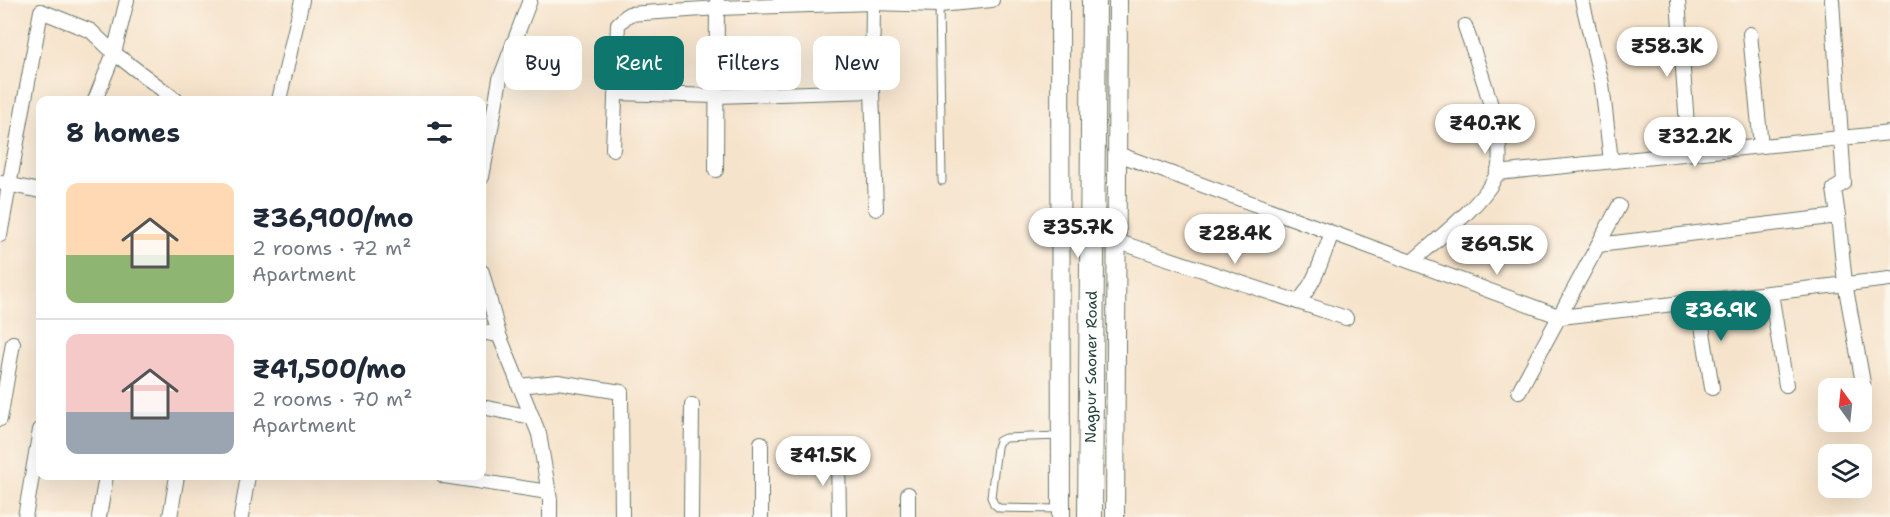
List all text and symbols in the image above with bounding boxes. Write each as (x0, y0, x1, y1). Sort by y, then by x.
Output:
pin: ₹58.3K (1618, 27, 1716, 78)
text: ₹58.3K (1631, 33, 1703, 59)
chip: Buy (504, 36, 582, 90)
chip: Rent (594, 36, 684, 90)
chip: Filters (696, 36, 801, 90)
chip: New (813, 36, 900, 90)
pin: ₹40.7K (1436, 104, 1534, 155)
text: ₹40.7K (1449, 110, 1521, 136)
text: 8 homes (66, 115, 180, 150)
icon: filters (423, 116, 456, 149)
pin: ₹32.2K (1646, 117, 1744, 168)
text: ₹32.2K (1658, 123, 1732, 149)
text: ₹36,900/mo (252, 200, 414, 235)
icon: home (114, 207, 186, 279)
pin: ₹35.7K (1029, 208, 1127, 259)
text: ₹35.7K (1043, 214, 1113, 240)
pin: ₹28.4K (1186, 214, 1284, 265)
text: ₹28.4K (1198, 220, 1272, 246)
pin: ₹69.5K (1448, 225, 1546, 276)
text: ₹69.5K (1461, 231, 1533, 257)
text: 2 rooms · 72 m² (252, 235, 411, 261)
text: Apartment (252, 261, 356, 287)
street label: Nagpur Saoner Road (1081, 290, 1102, 443)
pin: ₹36.9K (1672, 291, 1770, 342)
text: ₹36.9K (1685, 297, 1757, 323)
text: ₹41,500/mo (252, 351, 407, 386)
icon: home (114, 358, 186, 430)
north arrow (1818, 378, 1872, 432)
map controls (1818, 378, 1872, 498)
text: 2 rooms · 70 m² (252, 386, 413, 412)
text: Apartment (252, 412, 356, 438)
pin: ₹41.5K (774, 436, 872, 487)
text: ₹41.5K (790, 442, 856, 468)
button: layers (1818, 444, 1872, 498)

